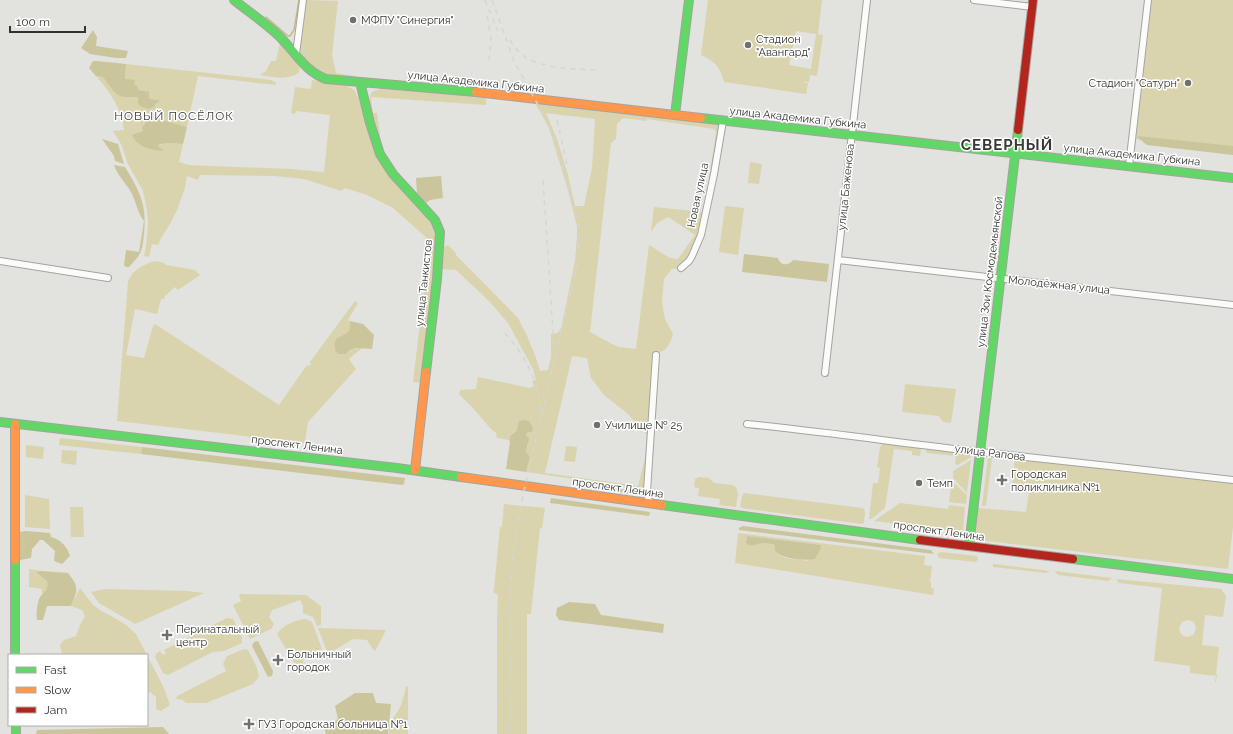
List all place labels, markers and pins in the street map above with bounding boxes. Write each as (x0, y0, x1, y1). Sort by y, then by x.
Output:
place label: МФПУ "Синергия" (361, 14, 454, 27)
marker: МФПУ "Синергия" (348, 15, 358, 25)
place label: Стадион "Авангард" (756, 33, 811, 59)
marker: Стадион "Авангард" (743, 40, 753, 50)
place label: Стадион "Сатурн" (1089, 77, 1180, 90)
marker: Стадион "Сатурн" (1183, 78, 1193, 88)
place label: Училище № 25 (605, 419, 682, 432)
marker: Училище № 25 (592, 420, 602, 430)
place label: Городская поликлиника №1 (1011, 468, 1100, 494)
marker: Городская поликлиника №1 (996, 474, 1008, 486)
place label: Темп (927, 477, 953, 490)
marker: Темп (914, 478, 924, 488)
place label: Перинатальный центр (176, 623, 259, 649)
marker: Перинатальный центр (161, 629, 173, 641)
place label: Больничный городок (287, 648, 351, 674)
marker: Больничный городок (272, 654, 284, 666)
marker: ГУЗ Городская больница №1 (243, 718, 255, 730)
place label: ГУЗ Городская больница №1 (258, 718, 408, 731)

